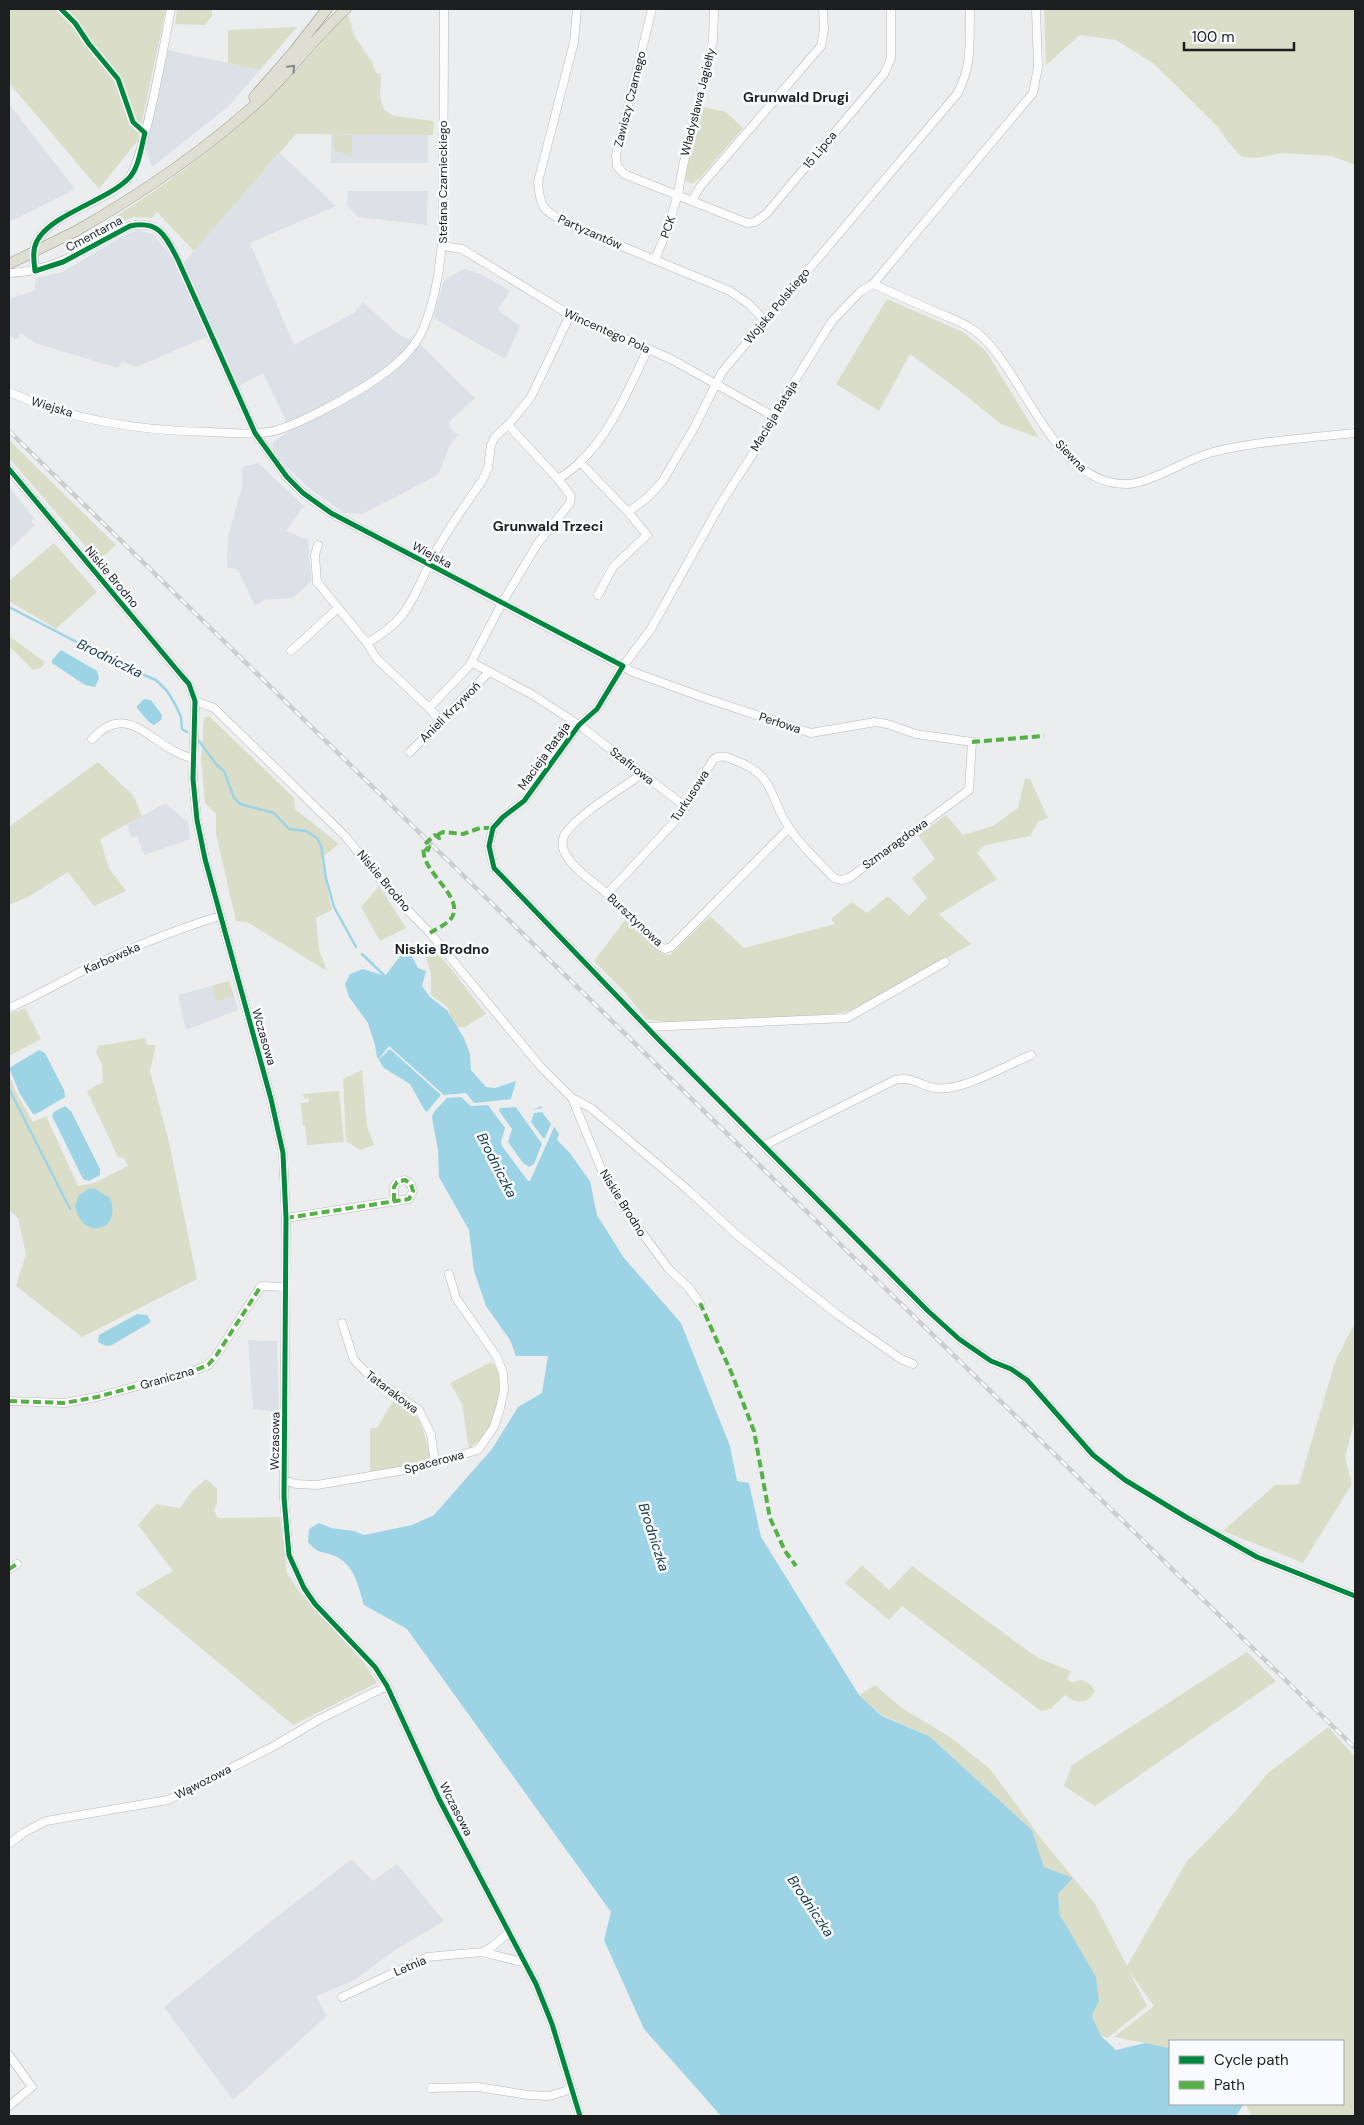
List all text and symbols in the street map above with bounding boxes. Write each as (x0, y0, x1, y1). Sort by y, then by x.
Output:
scale bar (1184, 20, 1294, 52)
text: 100 m (1192, 27, 1235, 47)
street label: Władysława Jagiełły (677, 46, 719, 158)
street label: Zawiszy Czarnego (610, 49, 650, 149)
one-way arrow (286, 64, 295, 73)
district label: Grunwald Drugi (743, 88, 849, 106)
street label: Stefana Czarnieckiego (435, 120, 451, 244)
street label: 15 Lipca (800, 128, 840, 172)
street label: Partyzantów (555, 211, 625, 253)
street label: Cmentarna (63, 212, 125, 256)
street label: PCK (657, 214, 679, 240)
street label: Wojska Polskiego (740, 265, 814, 347)
street label: Wincentego Pola (561, 305, 653, 357)
street label: Macieja Rataja (747, 378, 801, 454)
street label: Wiejska (29, 393, 75, 421)
street label: Siewna (1052, 436, 1090, 476)
district label: Grunwald Trzeci (493, 517, 603, 535)
street label: Wiejska (409, 538, 455, 572)
street label: Niskie Brodno (81, 543, 143, 611)
water label: Brodniczka (74, 634, 146, 682)
street label: Anieli Krzywoń (416, 678, 484, 746)
street label: Perłowa (757, 709, 803, 737)
street label: Macieja Rataja (514, 719, 574, 793)
street label: Szafirowa (606, 744, 658, 788)
street label: Turkusowa (667, 767, 713, 825)
street label: Szmaragdowa (859, 815, 931, 873)
street label: Niskie Brodno (353, 847, 415, 915)
street label: Bursztynowa (604, 890, 666, 950)
street label: Karbowska (81, 939, 143, 977)
district label: Niskie Brodno (395, 940, 489, 958)
street label: Wczasowa (248, 1007, 280, 1067)
water label: Brodniczka (473, 1129, 521, 1201)
street label: Niskie Brodno (596, 1166, 650, 1240)
street label: Graniczna (138, 1363, 196, 1393)
street label: Tatarakowa (362, 1367, 422, 1417)
street label: Wczasowa (266, 1412, 284, 1470)
street label: Spacerowa (402, 1446, 466, 1478)
water label: Brodniczka (634, 1500, 674, 1574)
street label: Wąwozowa (172, 1761, 234, 1803)
street label: Wczasowa (436, 1779, 476, 1839)
water label: Brodniczka (784, 1872, 838, 1941)
street label: Letnia (391, 1952, 429, 1980)
legend (1169, 2040, 1344, 2105)
text: Cycle path (1214, 2050, 1289, 2070)
text: Path (1214, 2075, 1245, 2095)

